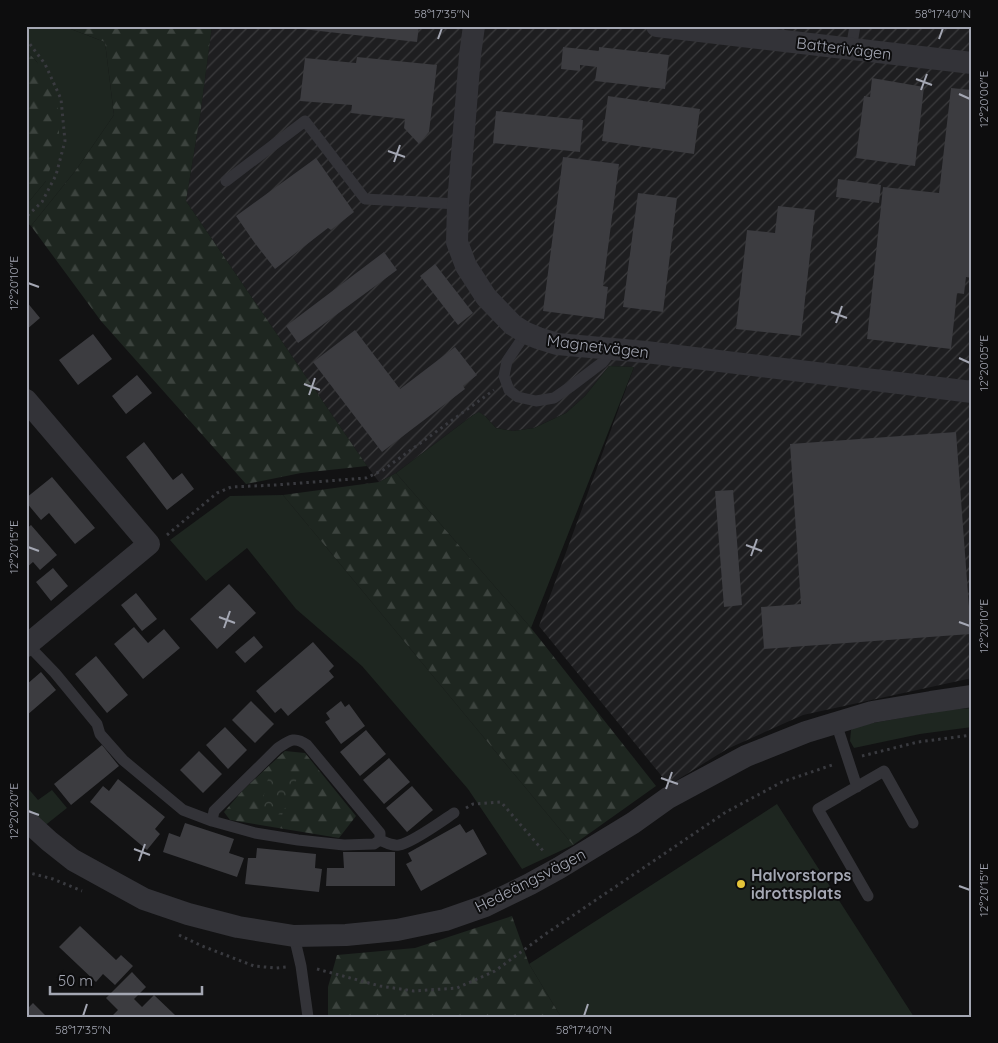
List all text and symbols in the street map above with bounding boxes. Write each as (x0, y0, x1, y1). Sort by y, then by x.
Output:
text: 58°17'35"N (414, 6, 470, 21)
text: 58°17'40"N (915, 6, 971, 21)
street label: Batterivägen (795, 32, 893, 64)
text: 12°20'00"E (976, 70, 991, 127)
text: 12°20'10"E (6, 256, 21, 310)
street label: Magnetvägen (546, 330, 650, 362)
text: 12°20'05"E (976, 335, 991, 391)
text: 12°20'15"E (6, 520, 21, 574)
text: 12°20'10"E (976, 599, 991, 653)
text: 12°20'20"E (6, 783, 21, 839)
street label: Hedeängsvägen (471, 843, 589, 917)
text: 12°20'15"E (976, 863, 991, 917)
place label: Halvorstorps idrottsplats (751, 865, 851, 903)
marker: Halvorstorps idrottsplats (735, 878, 747, 890)
scale bar (50, 963, 202, 995)
text: 50 m (58, 971, 93, 990)
text: 58°17'35"N (55, 1022, 111, 1037)
text: 58°17'40"N (556, 1022, 612, 1037)

